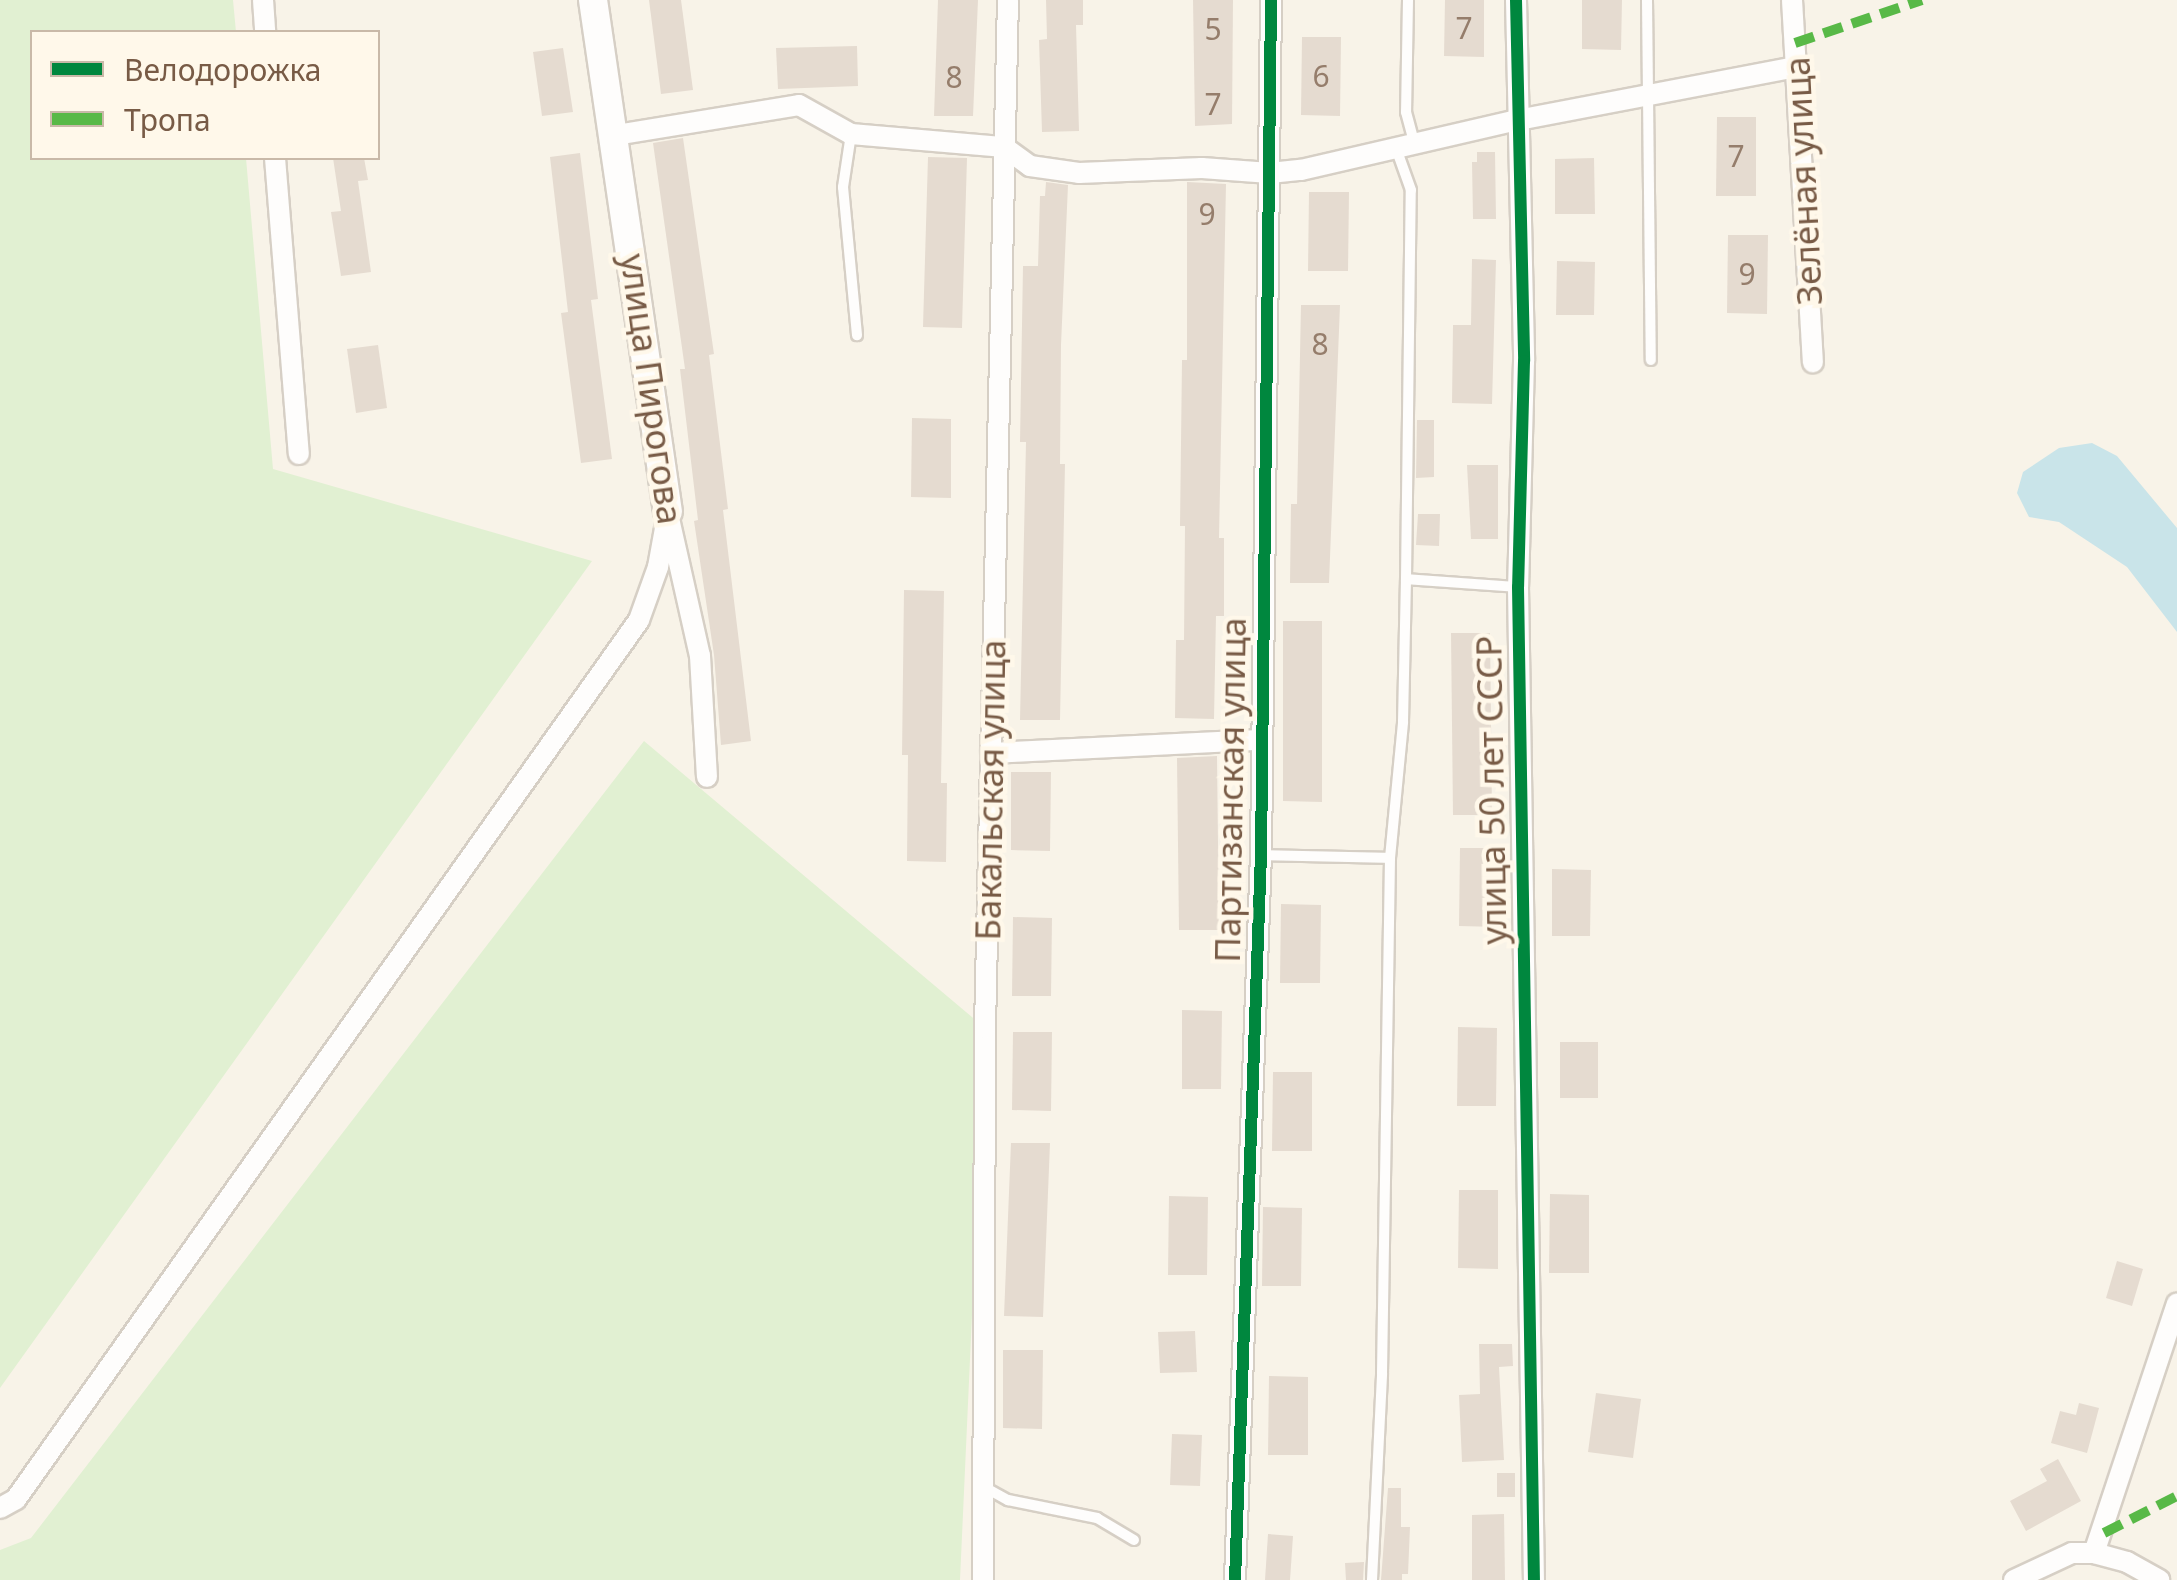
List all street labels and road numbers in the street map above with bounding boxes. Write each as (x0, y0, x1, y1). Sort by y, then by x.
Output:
street label: Зелёная улица (1776, 56, 1830, 306)
street label: улица Пирогова (612, 251, 692, 527)
street label: Партизанская улица (1206, 617, 1254, 963)
street label: улица 50 лет СССР (1467, 635, 1515, 945)
street label: Бакальская улица (966, 639, 1014, 941)

